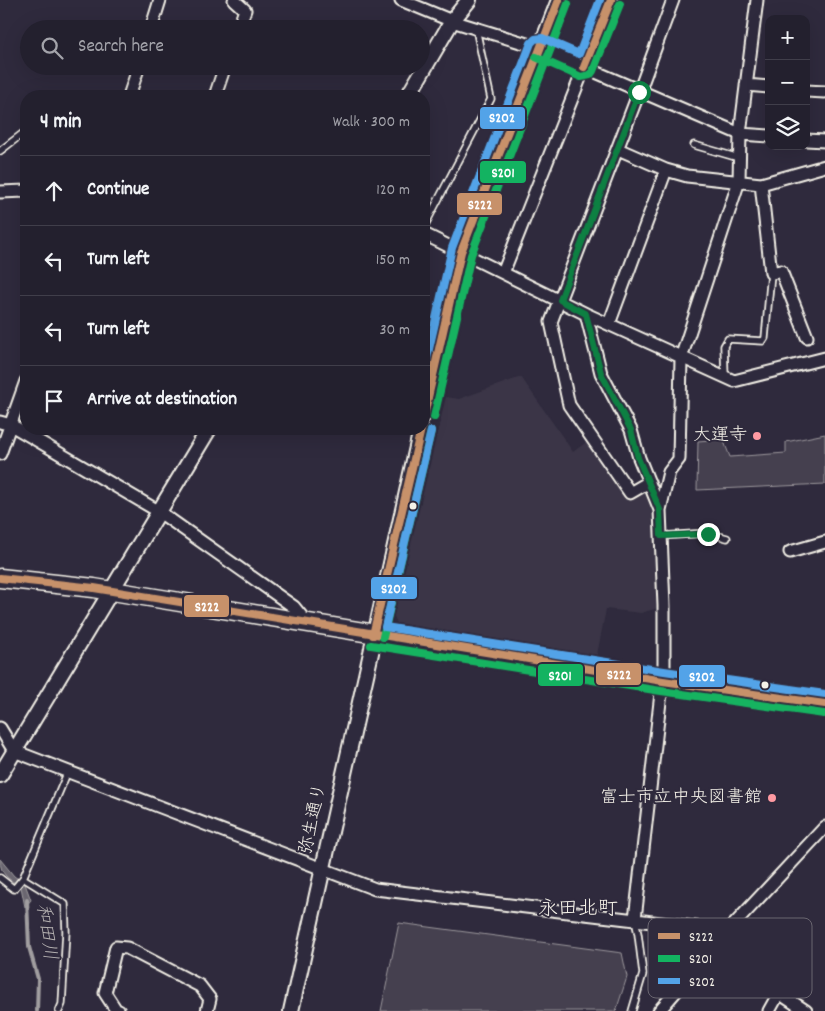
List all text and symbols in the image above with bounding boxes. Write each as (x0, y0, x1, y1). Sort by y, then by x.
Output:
map controls (765, 15, 810, 150)
button: + (765, 15, 810, 60)
search box (20, 20, 430, 75)
icon: search (38, 34, 66, 62)
text: Search here (78, 34, 164, 61)
button: − (765, 60, 810, 105)
route start (628, 81, 651, 104)
button: layers (765, 105, 810, 150)
line badge: S202 (479, 106, 526, 130)
text: 4 min (40, 108, 82, 138)
text: S202 (489, 109, 515, 129)
text: Walk · 300 m (333, 111, 410, 134)
line badge: S201 (479, 160, 527, 184)
text: S201 (492, 164, 515, 184)
icon: ahead (40, 177, 68, 205)
text: Continue (87, 177, 149, 204)
text: 120 m (376, 179, 410, 202)
line badge: S222 (456, 192, 503, 216)
text: S222 (468, 196, 492, 216)
icon: left (40, 247, 68, 275)
text: Turn left (87, 247, 150, 274)
text: 150 m (376, 249, 410, 272)
icon: left (40, 317, 68, 345)
text: Turn left (87, 317, 150, 344)
text: 30 m (380, 319, 410, 342)
icon: arrive (40, 387, 68, 415)
text: Arrive at destination (87, 387, 237, 414)
place label: 大運寺 (693, 424, 747, 449)
marker: 大運寺 (751, 430, 763, 442)
unlabelled marker (408, 501, 418, 511)
route end (697, 523, 720, 546)
line badge: S202 (370, 576, 418, 600)
text: S202 (381, 580, 407, 600)
line badge: S222 (183, 594, 230, 618)
text: S222 (195, 598, 219, 618)
line badge: S222 (595, 662, 642, 686)
line badge: S201 (537, 663, 584, 687)
line badge: S202 (678, 664, 726, 688)
text: S222 (607, 666, 631, 686)
text: S201 (549, 667, 572, 687)
text: S202 (689, 668, 715, 688)
unlabelled marker (760, 680, 770, 690)
street label: 弥生通り (294, 781, 334, 857)
place label: 富士市立中央図書館 (600, 786, 762, 811)
marker: 富士市立中央図書館 (766, 792, 778, 804)
district label: 永田北町 (538, 896, 618, 924)
water label: 和田川 (28, 902, 62, 962)
legend (648, 918, 812, 998)
text: S222 (689, 928, 714, 948)
text: S201 (689, 950, 712, 970)
text: S202 (689, 973, 715, 993)

